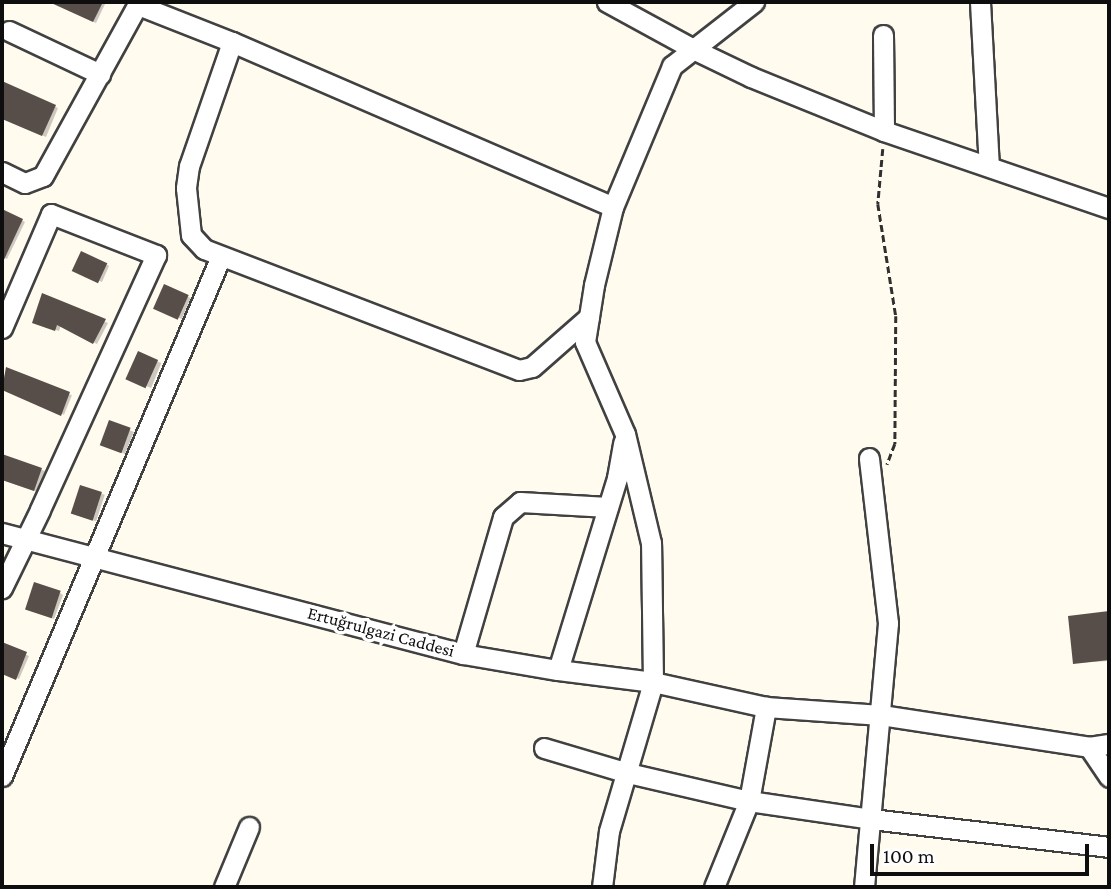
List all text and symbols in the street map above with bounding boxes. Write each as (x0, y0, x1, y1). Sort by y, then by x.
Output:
street label: Ertuğrulgazi Caddesi (305, 602, 457, 662)
scale bar (873, 830, 1092, 874)
text: 100 m (883, 844, 935, 868)

